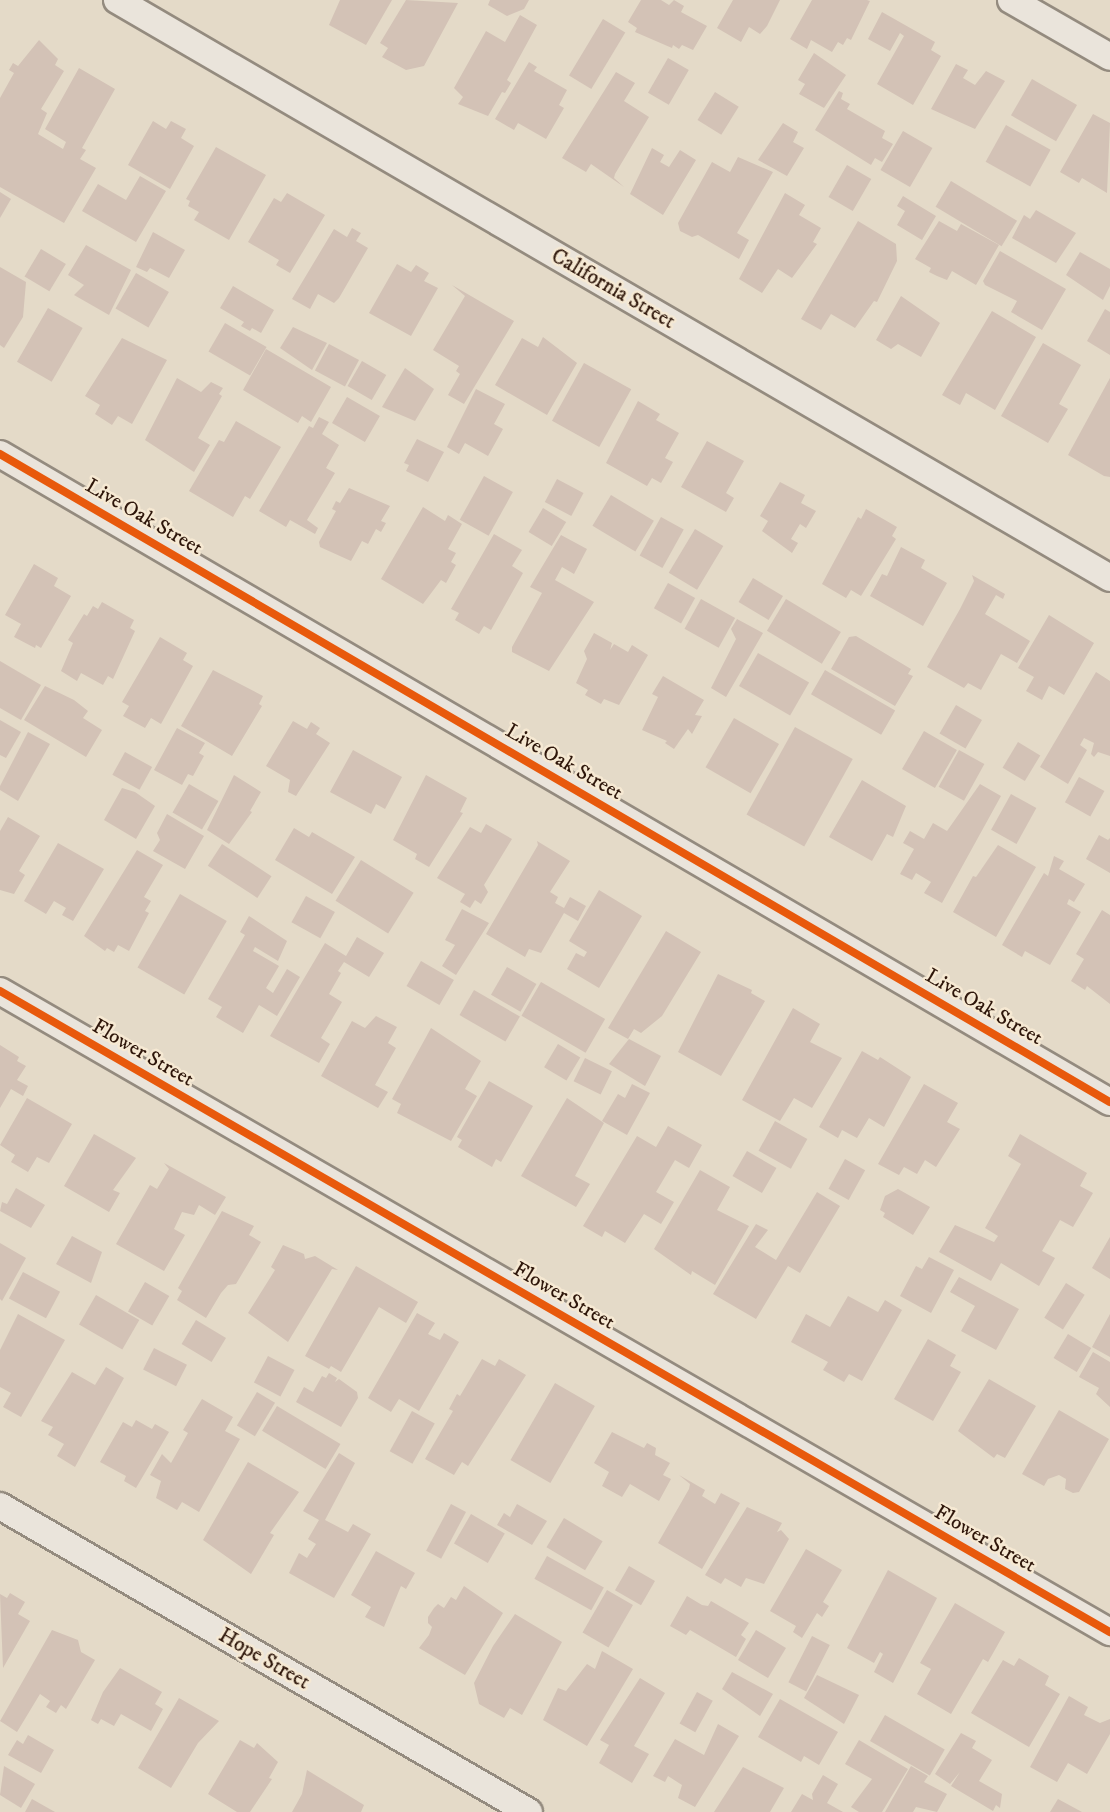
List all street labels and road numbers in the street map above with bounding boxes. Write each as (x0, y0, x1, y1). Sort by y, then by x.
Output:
street label: California Street (547, 243, 679, 335)
street label: Live Oak Street (81, 473, 207, 561)
street label: Live Oak Street (501, 718, 627, 806)
street label: Live Oak Street (921, 963, 1047, 1051)
street label: Flower Street (88, 1014, 198, 1092)
street label: Flower Street (509, 1257, 619, 1335)
street label: Flower Street (930, 1500, 1040, 1578)
street label: Hope Street (214, 1623, 314, 1695)

